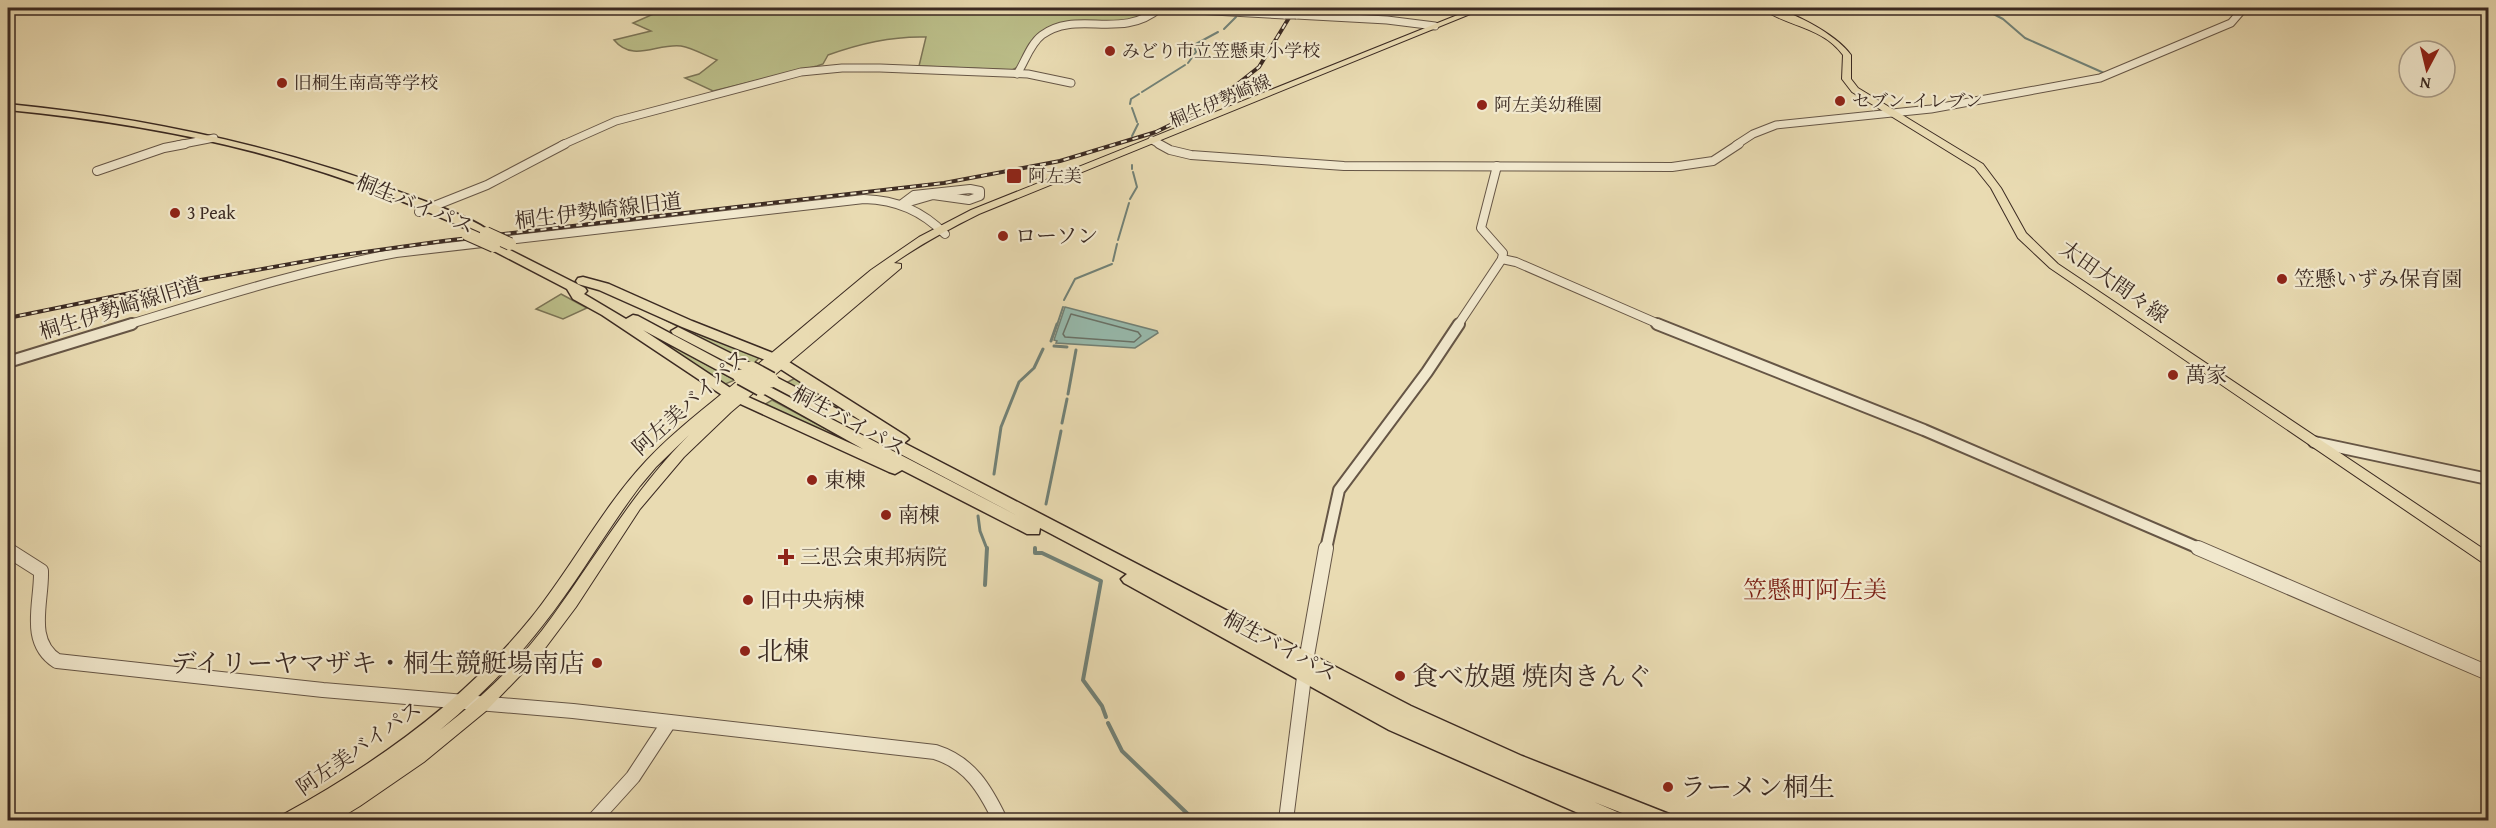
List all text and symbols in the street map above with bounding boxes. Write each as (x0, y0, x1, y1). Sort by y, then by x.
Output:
place label: みどり市立笠懸東小学校 (1122, 37, 1320, 64)
north arrow (2397, 39, 2457, 99)
marker: みどり市立笠懸東小学校 (1103, 44, 1117, 58)
street label: 桐生伊勢崎線 (1165, 67, 1275, 134)
place label: 旧桐生南高等学校 (294, 69, 438, 96)
text: N (2418, 71, 2432, 96)
marker: 旧桐生南高等学校 (275, 76, 289, 90)
place label: セブン-イレブン (1852, 87, 1983, 114)
place label: 阿左美幼稚園 (1494, 91, 1602, 118)
marker: セブン-イレブン (1833, 94, 1847, 108)
marker: 阿左美幼稚園 (1475, 98, 1489, 112)
place label: 阿左美 (1028, 162, 1082, 189)
street label: 桐生バイパス (351, 166, 479, 241)
marker: 阿左美 (1005, 167, 1023, 185)
street label: 桐生伊勢崎線旧道 (513, 185, 683, 236)
place label: 3 Peak (187, 199, 236, 226)
marker: 3 Peak (168, 206, 182, 220)
place label: ローソン (1015, 220, 1098, 251)
marker: ローソン (996, 229, 1010, 243)
street label: 太田大間々線 (2054, 233, 2175, 330)
place label: 笠懸いずみ保育園 (2294, 263, 2462, 294)
street label: 桐生伊勢崎線旧道 (35, 268, 205, 347)
marker: 笠懸いずみ保育園 (2275, 272, 2289, 286)
street label: 阿左美バイパス (625, 341, 755, 462)
place label: 萬家 (2185, 359, 2227, 390)
marker: 萬家 (2166, 368, 2180, 382)
street label: 桐生バイパス (787, 377, 912, 464)
place label: 東棟 (824, 464, 866, 495)
marker: 東棟 (805, 473, 819, 487)
place label: 南棟 (898, 499, 940, 530)
marker: 南棟 (879, 508, 893, 522)
place label: 三思会東邦病院 (800, 541, 947, 572)
marker: 三思会東邦病院 (777, 548, 795, 566)
district label: 笠懸町阿左美 (1743, 572, 1887, 607)
place label: 旧中央病棟 (760, 584, 865, 615)
marker: 旧中央病棟 (741, 593, 755, 607)
street label: 桐生バイパス (1218, 602, 1343, 689)
place label: 北棟 (757, 631, 809, 670)
place label: デイリーヤマザキ・桐生競艇場南店 (171, 643, 585, 682)
marker: 北棟 (738, 644, 752, 658)
marker: デイリーヤマザキ・桐生競艇場南店 (590, 656, 604, 670)
place label: 食べ放題 焼肉きんぐ (1412, 656, 1652, 695)
marker: 食べ放題 焼肉きんぐ (1393, 669, 1407, 683)
street label: 阿左美バイパス (290, 693, 428, 802)
place label: ラーメン桐生 (1680, 767, 1835, 806)
marker: ラーメン桐生 (1661, 780, 1675, 794)

